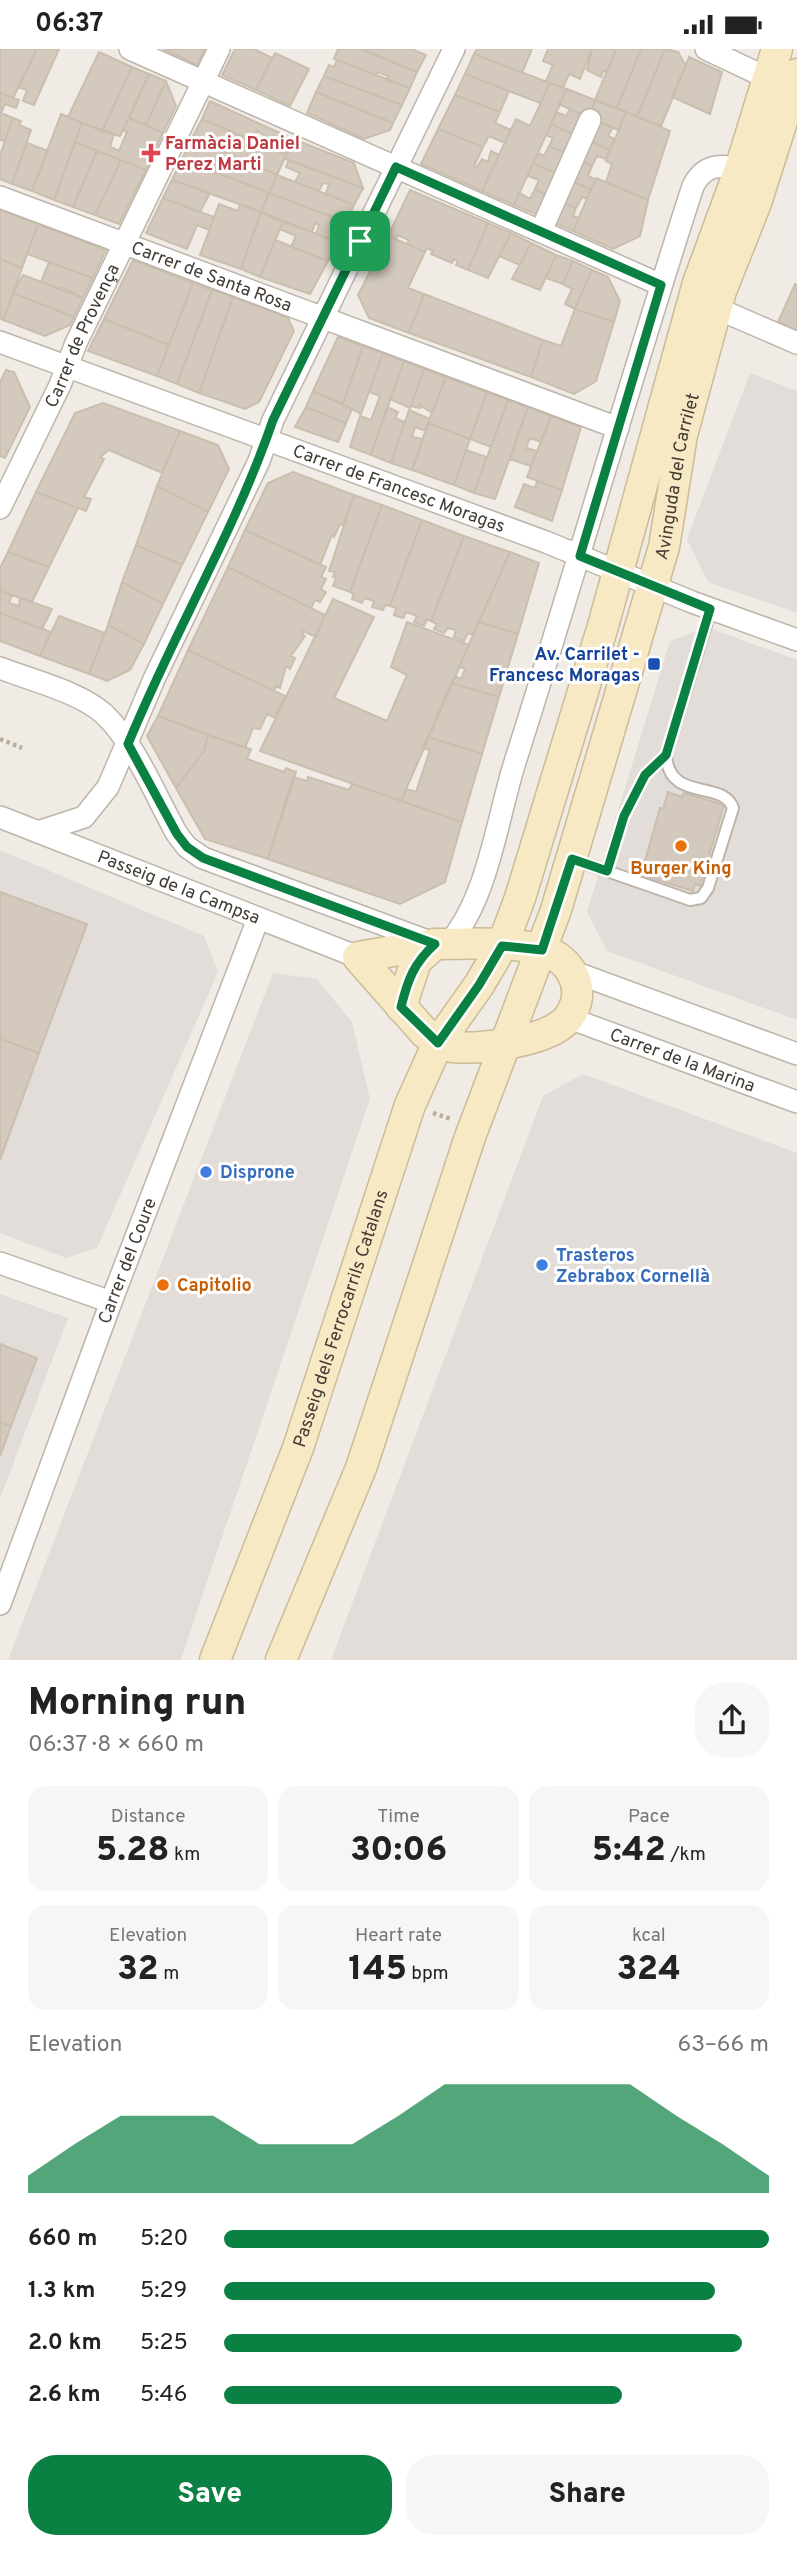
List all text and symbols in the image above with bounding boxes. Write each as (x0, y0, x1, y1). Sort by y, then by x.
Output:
text: 06:37 (35, 8, 104, 41)
place label: Farmàcia Daniel Perez Marti (165, 133, 300, 177)
marker: Farmàcia Daniel Perez Marti (143, 145, 159, 161)
pin (330, 211, 390, 271)
icon: arrive (341, 222, 379, 260)
street label: Carrer de Santa Rosa (128, 237, 295, 318)
street label: Carrer de Provença (41, 260, 126, 412)
street label: Avinguda del Carrilet (651, 391, 706, 563)
street label: Carrer de Francesc Moragas (289, 440, 508, 539)
place label: Av. Carrilet - Francesc Moragas (489, 644, 640, 688)
marker: Av. Carrilet - Francesc Moragas (646, 656, 662, 672)
marker: Burger King (673, 838, 689, 854)
street label: Passeig de la Campsa (94, 846, 263, 931)
place label: Burger King (630, 858, 732, 881)
street label: Carrer de la Marina (606, 1024, 758, 1099)
place label: Disprone (220, 1162, 295, 1185)
marker: Disprone (198, 1164, 214, 1180)
street label: Passeig dels Ferrocarrils Catalans (289, 1187, 395, 1451)
street label: Carrer del Coure (94, 1195, 163, 1327)
place label: Trasteros Zebrabox Cornellà (556, 1245, 710, 1289)
marker: Trasteros Zebrabox Cornellà (534, 1257, 550, 1273)
place label: Capitolio (177, 1275, 252, 1298)
marker: Capitolio (155, 1277, 171, 1293)
text: Morning run (28, 1680, 246, 1729)
button: share (695, 1683, 769, 1757)
text: 06:37 · 8 × 660 m (28, 1731, 204, 1760)
text: Distance (111, 1805, 185, 1829)
text: Time (377, 1805, 420, 1829)
text: Pace (628, 1805, 670, 1829)
text: 5.28 (96, 1829, 170, 1873)
text: 30:06 (350, 1829, 447, 1873)
text: 5:42 (592, 1829, 666, 1873)
text: km (170, 1843, 200, 1867)
text: /km (666, 1843, 706, 1867)
text: Elevation (109, 1924, 187, 1948)
text: Heart rate (355, 1924, 442, 1948)
text: kcal (632, 1924, 666, 1948)
text: 32 (117, 1948, 159, 1992)
text: 145 (348, 1948, 407, 1992)
text: 324 (617, 1948, 681, 1992)
text: m (159, 1962, 179, 1986)
text: bpm (407, 1962, 449, 1986)
text: Elevation (28, 2031, 123, 2060)
text: 63–66 m (677, 2031, 769, 2060)
text: 660 m (28, 2225, 97, 2254)
text: 5:20 (140, 2225, 188, 2254)
text: 1.3 km (28, 2277, 95, 2306)
text: 5:29 (140, 2277, 187, 2306)
text: 2.0 km (28, 2329, 102, 2358)
text: 5:25 (140, 2329, 188, 2358)
text: 2.6 km (28, 2381, 101, 2410)
text: 5:46 (140, 2381, 187, 2410)
button: Save (28, 2455, 392, 2535)
button: Share (406, 2455, 769, 2535)

